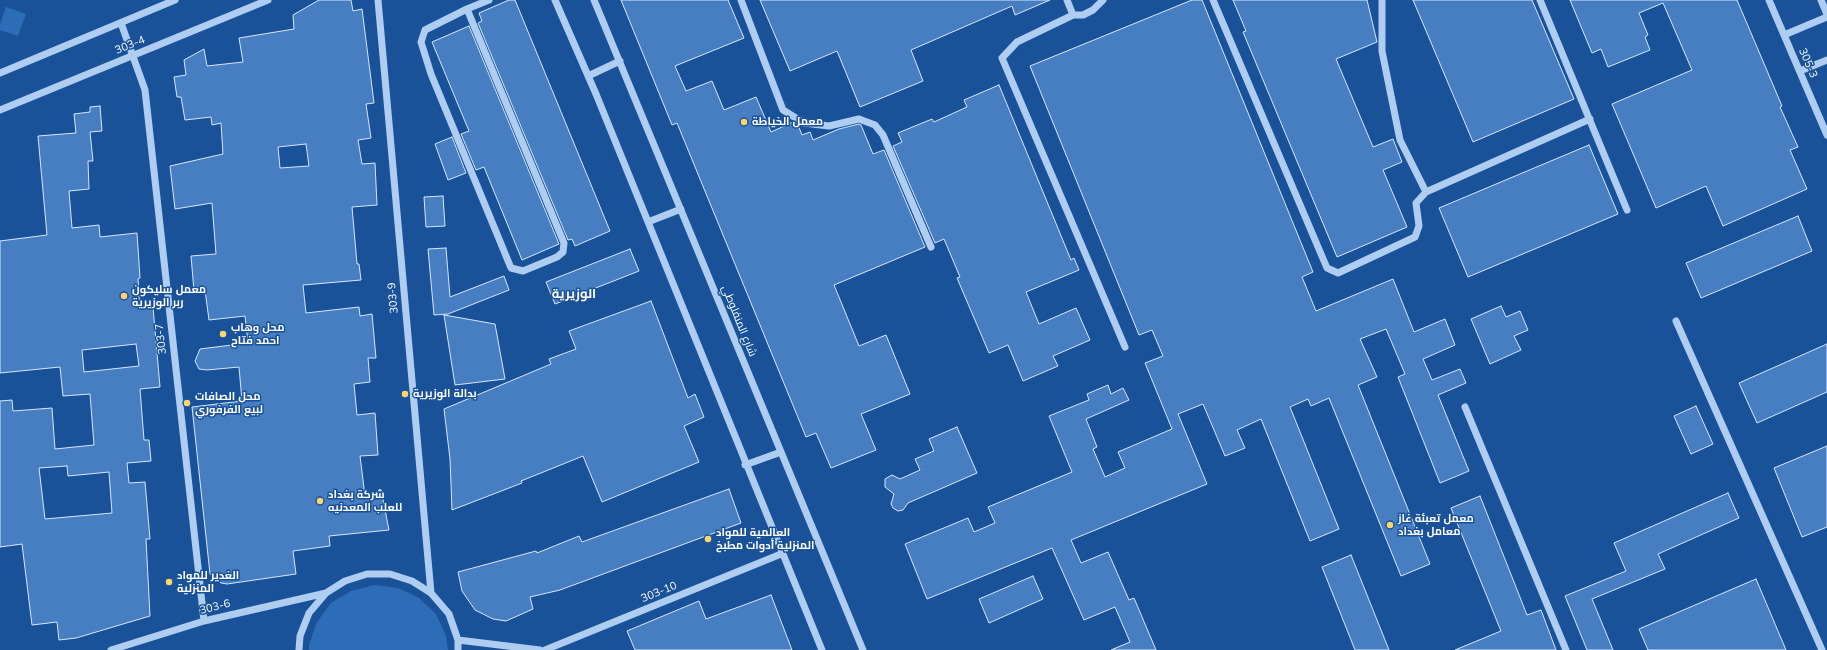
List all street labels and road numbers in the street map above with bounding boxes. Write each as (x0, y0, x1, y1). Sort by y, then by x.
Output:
street label: 303-4 (113, 33, 147, 57)
street label: 305-3 (1796, 46, 1820, 80)
street label: 303-9 (385, 282, 401, 314)
street label: شارع المنفلوطي (719, 284, 759, 358)
street label: 303-7 (153, 323, 169, 355)
street label: 303-10 (639, 579, 679, 605)
street label: 303-6 (198, 597, 232, 617)

